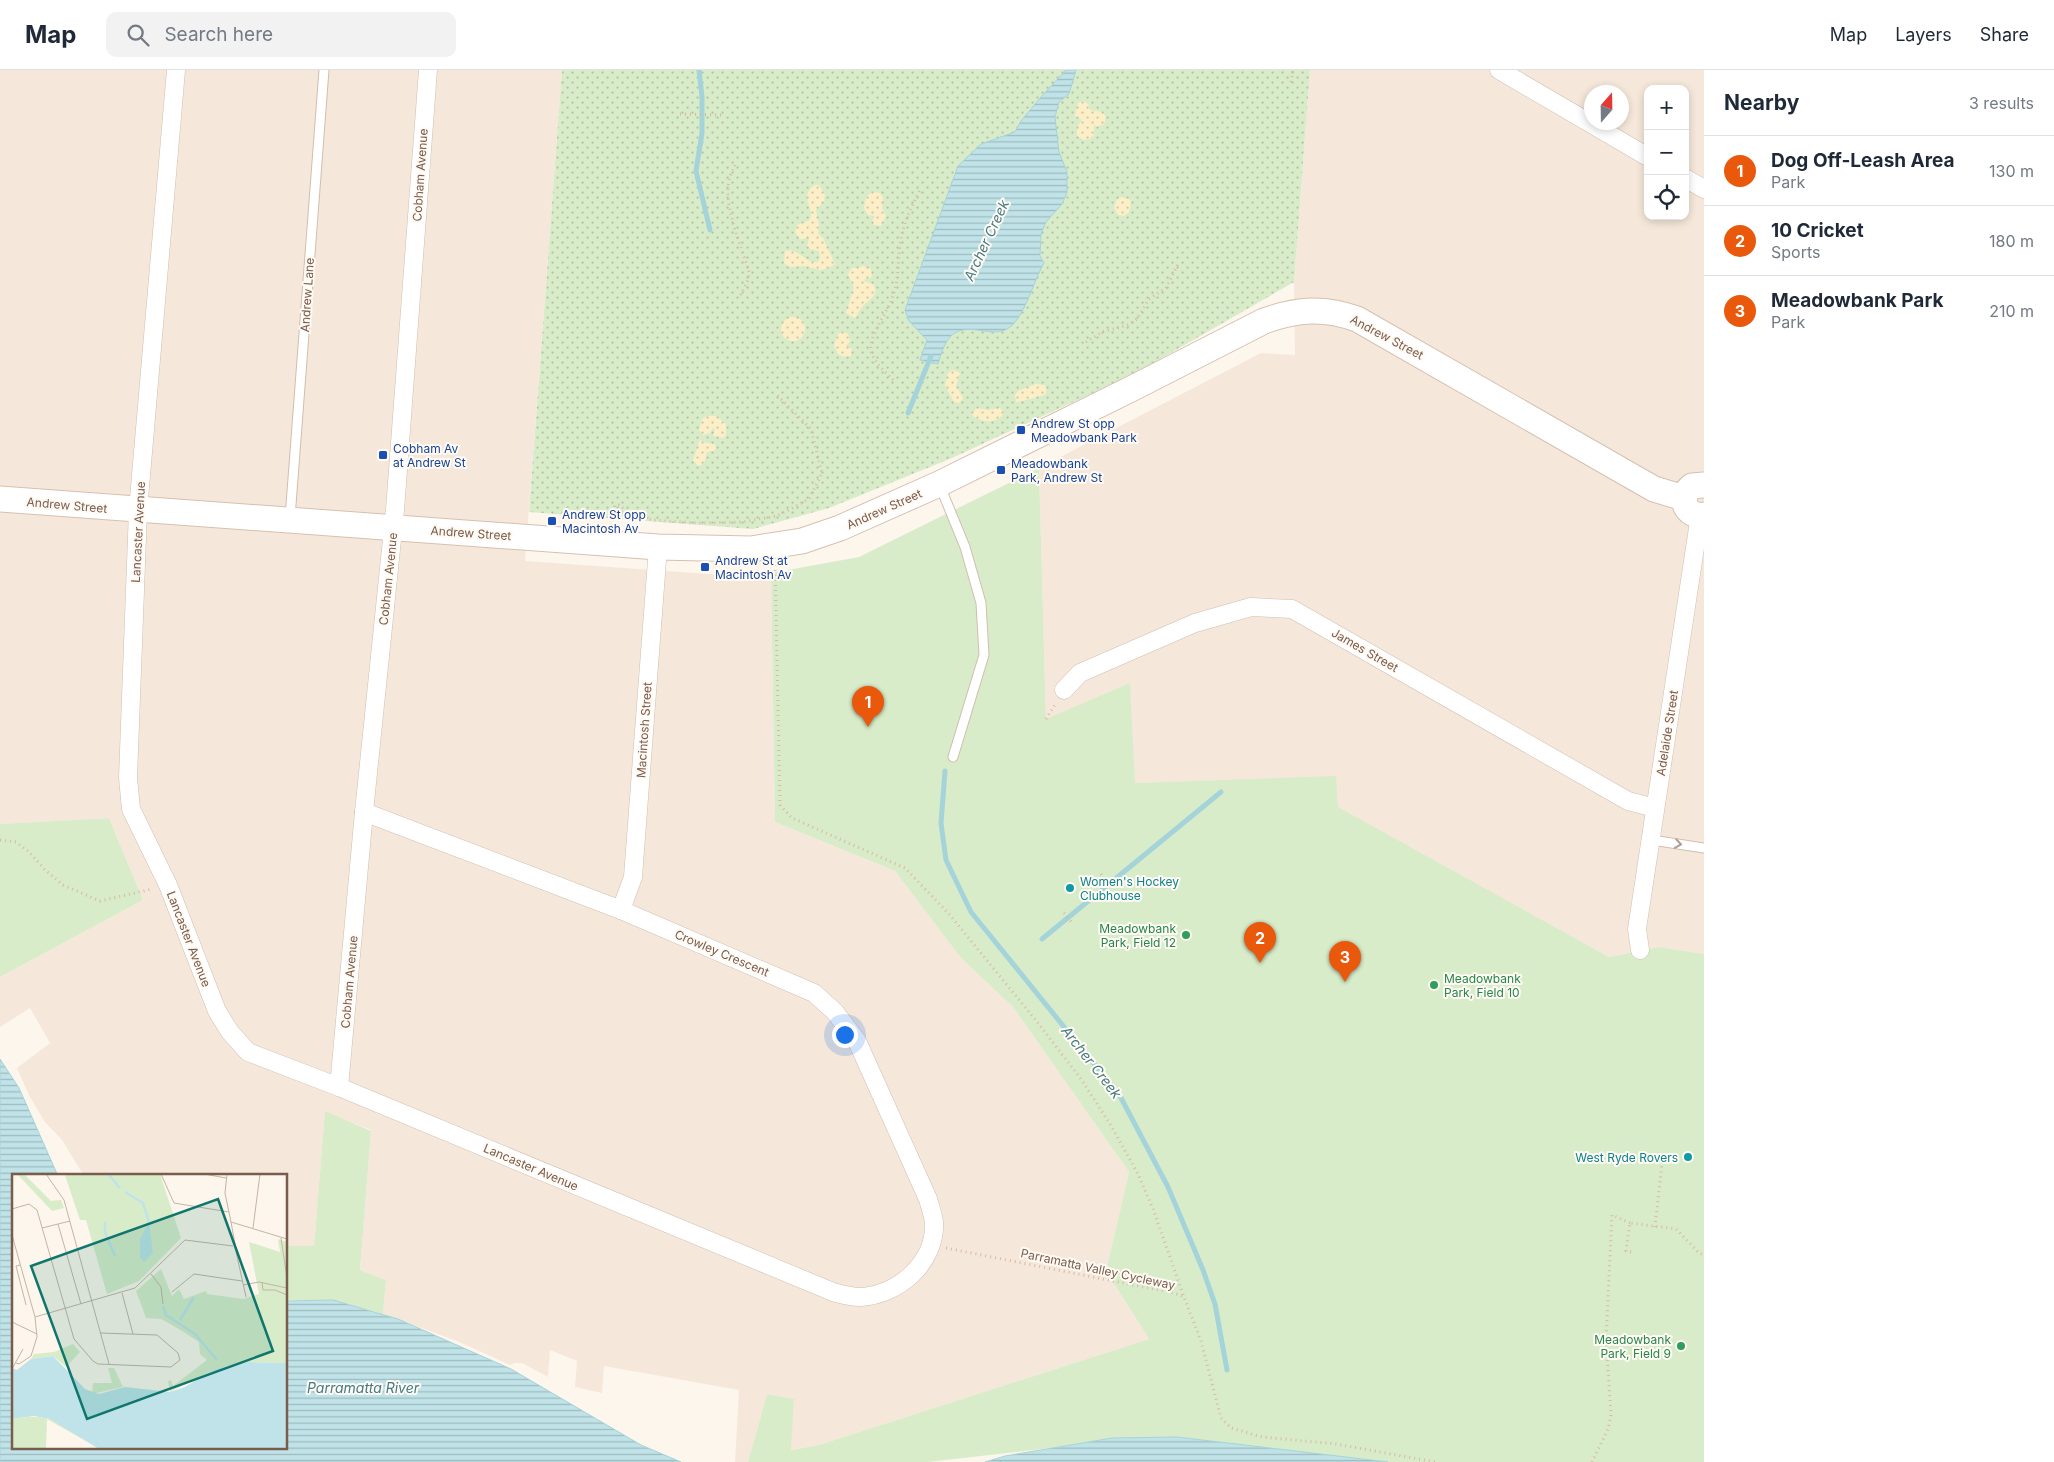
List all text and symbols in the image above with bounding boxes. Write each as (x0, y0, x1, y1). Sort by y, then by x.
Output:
search box (106, 12, 456, 57)
text: Map (25, 20, 76, 49)
icon: search (124, 21, 152, 49)
text: Search here (164, 23, 273, 46)
text: Map (1830, 24, 1867, 45)
text: Layers (1895, 24, 1952, 45)
text: Share (1980, 24, 2029, 45)
north arrow (1584, 85, 1629, 130)
map controls (1644, 85, 1689, 220)
button: + (1644, 85, 1689, 130)
text: Nearby (1724, 90, 1799, 115)
text: 3 results (1969, 93, 2034, 113)
street label: Cobham Avenue (409, 128, 431, 222)
button: − (1644, 130, 1689, 175)
text: Dog Off-Leash Area (1771, 149, 1955, 172)
text: 1 (1737, 161, 1743, 181)
text: 130 m (1989, 161, 2034, 181)
text: Park (1771, 172, 1805, 192)
button: locate (1644, 175, 1689, 220)
water label: Archer Creek (959, 197, 1012, 284)
text: 10 Cricket (1771, 219, 1864, 242)
text: 2 (1735, 231, 1745, 251)
text: 180 m (1989, 231, 2034, 251)
text: Sports (1771, 242, 1820, 262)
street label: Andrew Lane (297, 257, 317, 333)
text: Meadowbank Park (1771, 289, 1943, 312)
text: 3 (1735, 301, 1745, 321)
text: 210 m (1989, 301, 2034, 321)
street label: Andrew Street (1348, 311, 1426, 363)
text: Park (1771, 312, 1805, 332)
place label: Andrew St opp Meadowbank Park (1031, 416, 1137, 445)
marker: Andrew St opp Meadowbank Park (1015, 424, 1027, 436)
place label: Cobham Av at Andrew St (393, 441, 466, 470)
marker: Cobham Av at Andrew St (377, 449, 389, 461)
place label: Meadowbank Park, Andrew St (1011, 456, 1102, 485)
marker: Meadowbank Park, Andrew St (995, 464, 1007, 476)
street label: Lancaster Avenue (128, 481, 148, 583)
street label: Andrew Street (844, 486, 924, 532)
street label: Andrew Street (26, 494, 108, 516)
place label: Andrew St opp Macintosh Av (562, 507, 646, 536)
marker: Andrew St opp Macintosh Av (546, 515, 558, 527)
street label: Andrew Street (430, 523, 512, 543)
street label: Cobham Avenue (376, 532, 400, 626)
place label: Andrew St at Macintosh Av (715, 553, 792, 582)
marker: Andrew St at Macintosh Av (699, 561, 711, 573)
street label: James Street (1329, 625, 1401, 675)
street label: Macintosh Street (633, 681, 655, 778)
pin: 1 (852, 686, 884, 727)
street label: Adelaide Street (1653, 689, 1681, 777)
one-way arrow (1674, 838, 1682, 848)
place label: Women's Hockey Clubhouse (1080, 874, 1179, 903)
marker: Women's Hockey Clubhouse (1064, 882, 1076, 894)
street label: Lancaster Avenue (164, 889, 214, 989)
place label: Meadowbank Park, Field 12 (1099, 921, 1176, 950)
pin: 2 (1244, 922, 1276, 963)
street label: Crowley Crescent (673, 926, 771, 980)
marker: Meadowbank Park, Field 12 (1180, 929, 1192, 941)
street label: Cobham Avenue (337, 935, 361, 1029)
pin: 3 (1329, 941, 1361, 982)
place label: Meadowbank Park, Field 10 (1444, 971, 1521, 1000)
marker: Meadowbank Park, Field 10 (1428, 979, 1440, 991)
your location (832, 1022, 858, 1048)
water label: Archer Creek (1058, 1022, 1126, 1102)
street label: Lancaster Avenue (481, 1140, 581, 1194)
place label: West Ryde Rovers (1575, 1150, 1678, 1165)
marker: West Ryde Rovers (1682, 1151, 1694, 1163)
inset map (12, 1174, 288, 1450)
street label: Parramatta Valley Cycleway (1019, 1245, 1177, 1293)
place label: Meadowbank Park, Field 9 (1594, 1332, 1671, 1361)
marker: Meadowbank Park, Field 9 (1675, 1340, 1687, 1352)
water label: Parramatta River (307, 1379, 420, 1396)

